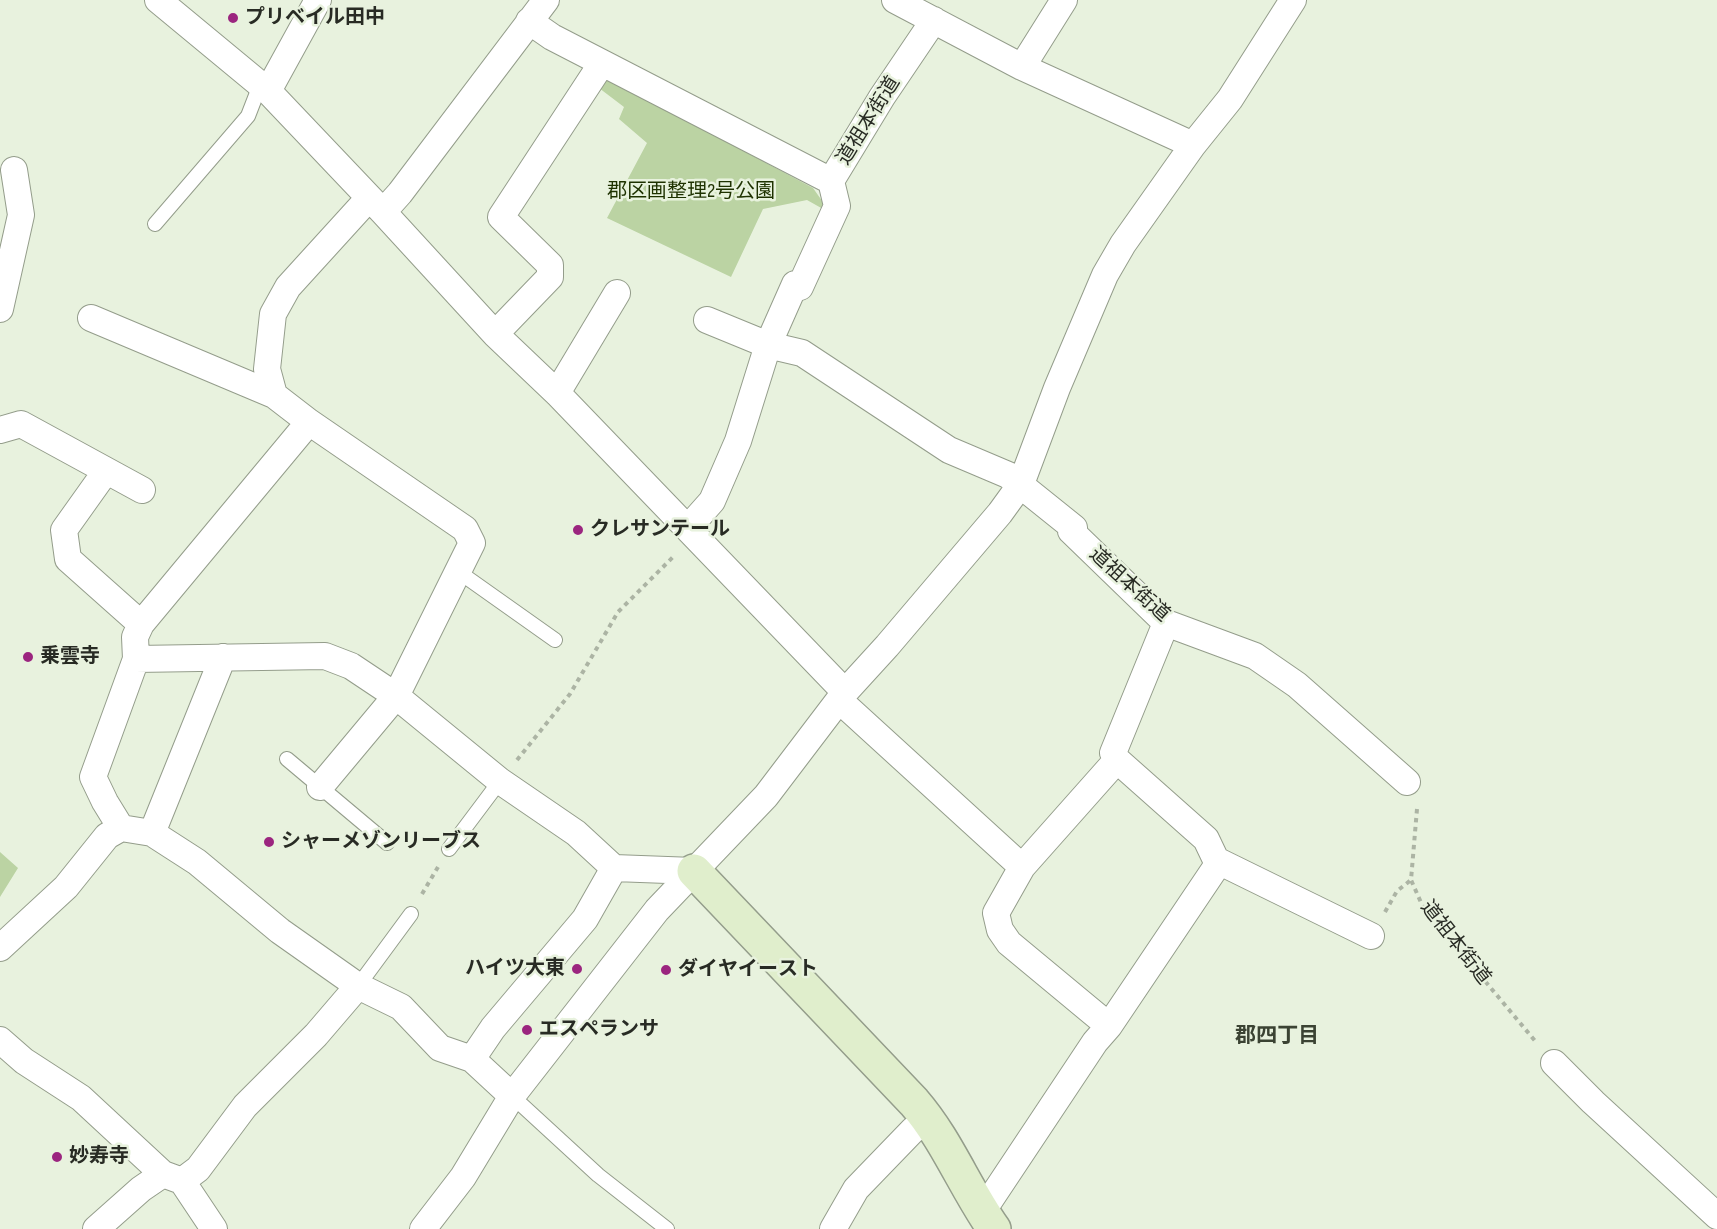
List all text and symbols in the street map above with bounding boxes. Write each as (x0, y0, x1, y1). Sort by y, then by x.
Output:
place label: プリベイル田中 (245, 6, 385, 30)
marker: プリベイル田中 (226, 11, 240, 25)
street label: 道祖本街道 (832, 72, 906, 170)
park label: 郡区画整理2号公園 (607, 180, 775, 204)
place label: クレサンテール (590, 518, 730, 542)
marker: クレサンテール (571, 523, 585, 537)
street label: 道祖本街道 (1084, 543, 1174, 627)
place label: 乗雲寺 (40, 645, 100, 669)
marker: 乗雲寺 (21, 650, 35, 664)
place label: シャーメゾンリーブス (281, 830, 481, 854)
marker: シャーメゾンリーブス (262, 835, 276, 849)
street label: 道祖本街道 (1415, 896, 1495, 990)
place label: ハイツ大東 (465, 957, 565, 981)
place label: ダイヤイースト (678, 958, 818, 982)
marker: ハイツ大東 (570, 962, 584, 976)
marker: ダイヤイースト (659, 963, 673, 977)
place label: エスペランサ (539, 1018, 659, 1042)
marker: エスペランサ (520, 1023, 534, 1037)
district label: 郡四丁目 (1235, 1024, 1319, 1050)
place label: 妙寿寺 (69, 1145, 129, 1169)
marker: 妙寿寺 (50, 1150, 64, 1164)

